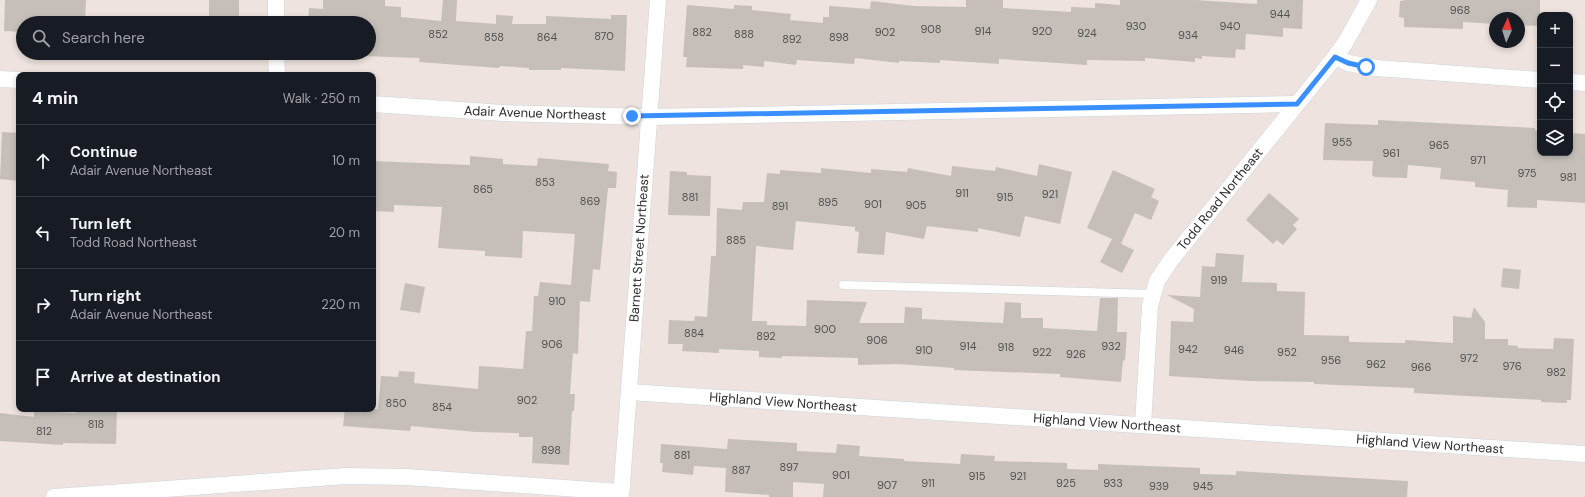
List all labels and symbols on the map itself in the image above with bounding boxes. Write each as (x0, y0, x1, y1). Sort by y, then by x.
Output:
house number: 968 (1450, 3, 1470, 17)
house number: 944 (1270, 7, 1290, 21)
north arrow (1489, 12, 1525, 48)
house number: 930 (1126, 19, 1146, 33)
house number: 940 (1219, 19, 1241, 33)
house number: 908 (920, 22, 942, 36)
house number: 914 (975, 24, 992, 38)
house number: 920 (1032, 24, 1052, 38)
house number: 882 (692, 25, 712, 39)
house number: 902 (875, 25, 895, 39)
house number: 924 (1077, 26, 1097, 40)
house number: 852 (428, 27, 448, 41)
house number: 888 (734, 27, 754, 41)
house number: 934 (1178, 28, 1198, 42)
house number: 870 (594, 29, 614, 43)
house number: 858 (484, 30, 504, 44)
house number: 864 (537, 30, 557, 44)
house number: 898 (829, 30, 849, 44)
house number: 892 (782, 32, 802, 46)
route start (1357, 58, 1375, 76)
street label: Adair Avenue Northeast (464, 102, 606, 124)
route end (623, 107, 641, 125)
house number: 955 (1332, 135, 1352, 149)
house number: 965 (1429, 138, 1449, 152)
street label: Todd Road Northeast (1173, 144, 1267, 254)
house number: 961 (1382, 146, 1400, 160)
house number: 971 (1470, 153, 1486, 167)
house number: 975 (1518, 166, 1537, 180)
house number: 981 (1560, 170, 1576, 184)
street label: Barnett Street Northeast (625, 174, 653, 322)
house number: 853 (535, 175, 555, 189)
house number: 865 (473, 182, 493, 196)
house number: 911 (955, 186, 969, 200)
house number: 921 (1042, 187, 1058, 201)
house number: 881 (682, 190, 698, 204)
house number: 915 (997, 190, 1014, 204)
house number: 869 (580, 194, 600, 208)
house number: 895 (818, 195, 838, 209)
house number: 901 (864, 197, 882, 211)
house number: 905 (905, 198, 927, 212)
house number: 891 (772, 199, 788, 213)
house number: 885 (726, 233, 746, 247)
house number: 919 (1210, 273, 1228, 287)
house number: 910 (548, 294, 566, 308)
house number: 900 (814, 322, 836, 336)
house number: 884 (684, 326, 704, 340)
house number: 892 (756, 329, 776, 343)
house number: 906 (866, 333, 888, 347)
house number: 906 (541, 337, 563, 351)
house number: 914 (960, 339, 977, 353)
house number: 932 (1101, 339, 1121, 353)
house number: 918 (998, 340, 1014, 354)
house number: 942 (1178, 342, 1198, 356)
house number: 910 (915, 343, 933, 357)
house number: 946 (1224, 343, 1244, 357)
house number: 922 (1032, 345, 1052, 359)
house number: 952 (1277, 345, 1297, 359)
house number: 926 (1066, 347, 1086, 361)
house number: 972 (1460, 351, 1478, 365)
house number: 956 (1321, 353, 1341, 367)
house number: 962 (1366, 357, 1386, 371)
house number: 976 (1502, 359, 1522, 373)
house number: 966 (1411, 360, 1431, 374)
house number: 982 (1546, 365, 1566, 379)
street label: Highland View Northeast (709, 388, 857, 416)
house number: 902 (517, 393, 537, 407)
house number: 850 (386, 396, 406, 410)
house number: 854 (432, 400, 452, 414)
street label: Highland View Northeast (1033, 409, 1181, 437)
house number: 818 (88, 417, 104, 431)
house number: 812 (36, 424, 52, 438)
street label: Highland View Northeast (1356, 430, 1504, 458)
house number: 898 (541, 443, 561, 457)
house number: 881 (674, 448, 690, 462)
house number: 897 (780, 460, 799, 474)
house number: 887 (732, 463, 751, 477)
house number: 901 (832, 468, 850, 482)
house number: 915 (969, 469, 986, 483)
house number: 921 (1010, 469, 1026, 483)
house number: 911 (921, 476, 935, 490)
house number: 925 (1056, 476, 1076, 490)
house number: 933 (1103, 476, 1123, 490)
house number: 907 (877, 478, 897, 492)
house number: 939 (1149, 479, 1169, 493)
house number: 945 (1193, 479, 1213, 493)

